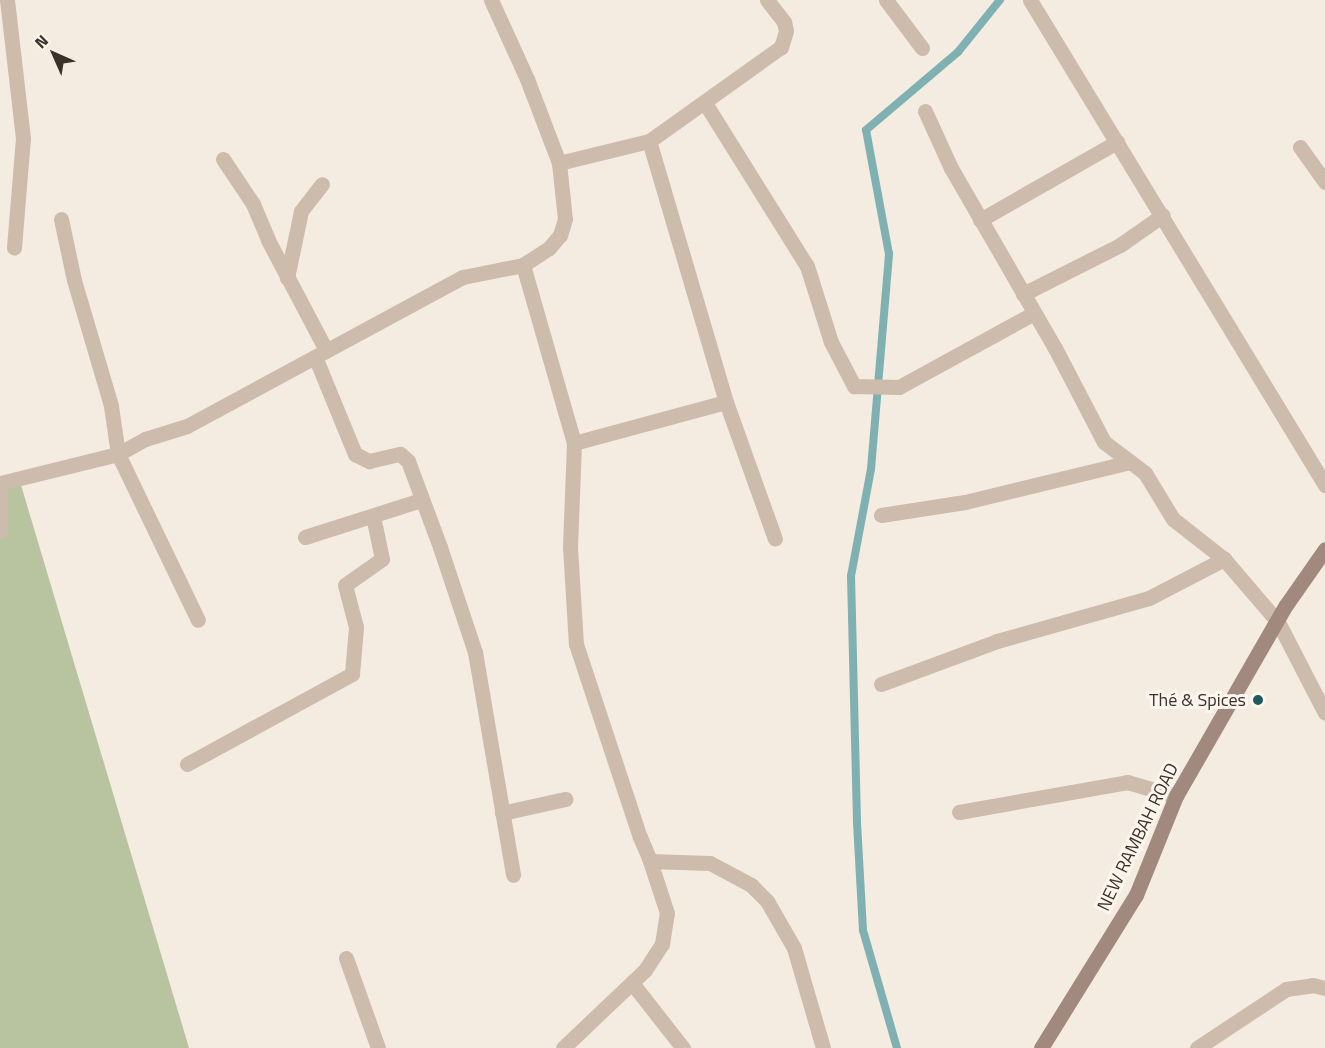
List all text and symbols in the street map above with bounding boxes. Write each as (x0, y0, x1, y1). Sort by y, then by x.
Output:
north arrow (24, 24, 84, 84)
text: N (29, 29, 54, 54)
place label: Thé & Spices (1149, 689, 1246, 711)
marker: Thé & Spices (1251, 693, 1265, 707)
street label: NEW RAMBAH ROAD (1093, 760, 1183, 914)

